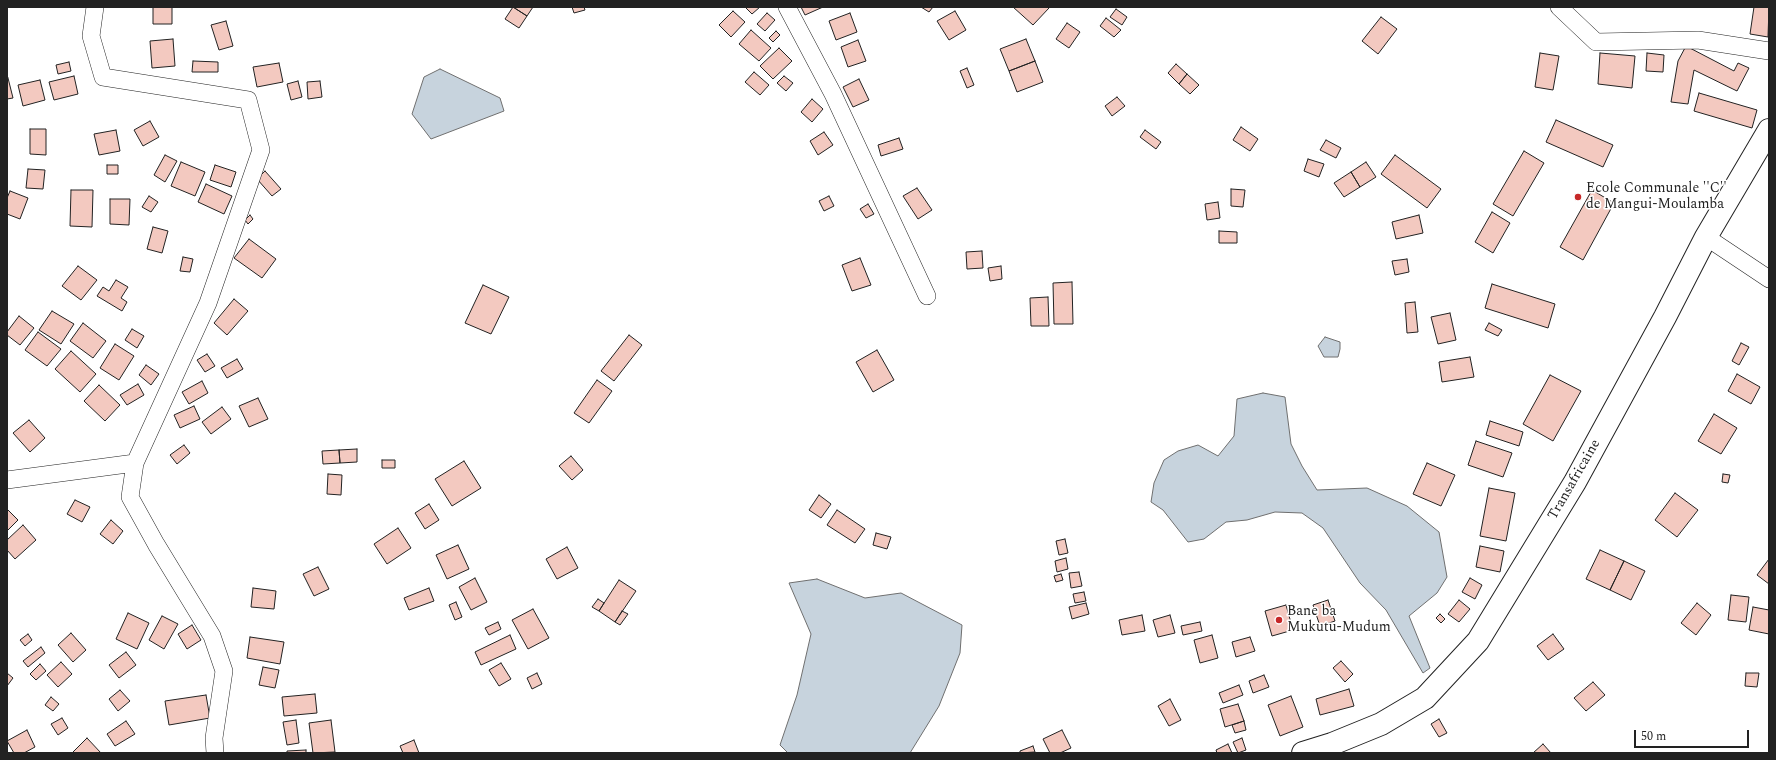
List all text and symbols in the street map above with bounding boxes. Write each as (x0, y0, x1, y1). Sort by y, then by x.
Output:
place label: Ecole Communale ''C'' de Mangui-Moulamba (1586, 181, 1727, 214)
marker: Ecole Communale ''C'' de Mangui-Moulamba (1573, 192, 1583, 202)
street label: Transafricaine (1545, 437, 1605, 523)
place label: Bane ba Mukutu-Mudum (1287, 604, 1391, 636)
marker: Bane ba Mukutu-Mudum (1274, 615, 1284, 625)
scale bar (1636, 722, 1751, 748)
text: 50 m (1641, 727, 1666, 746)

